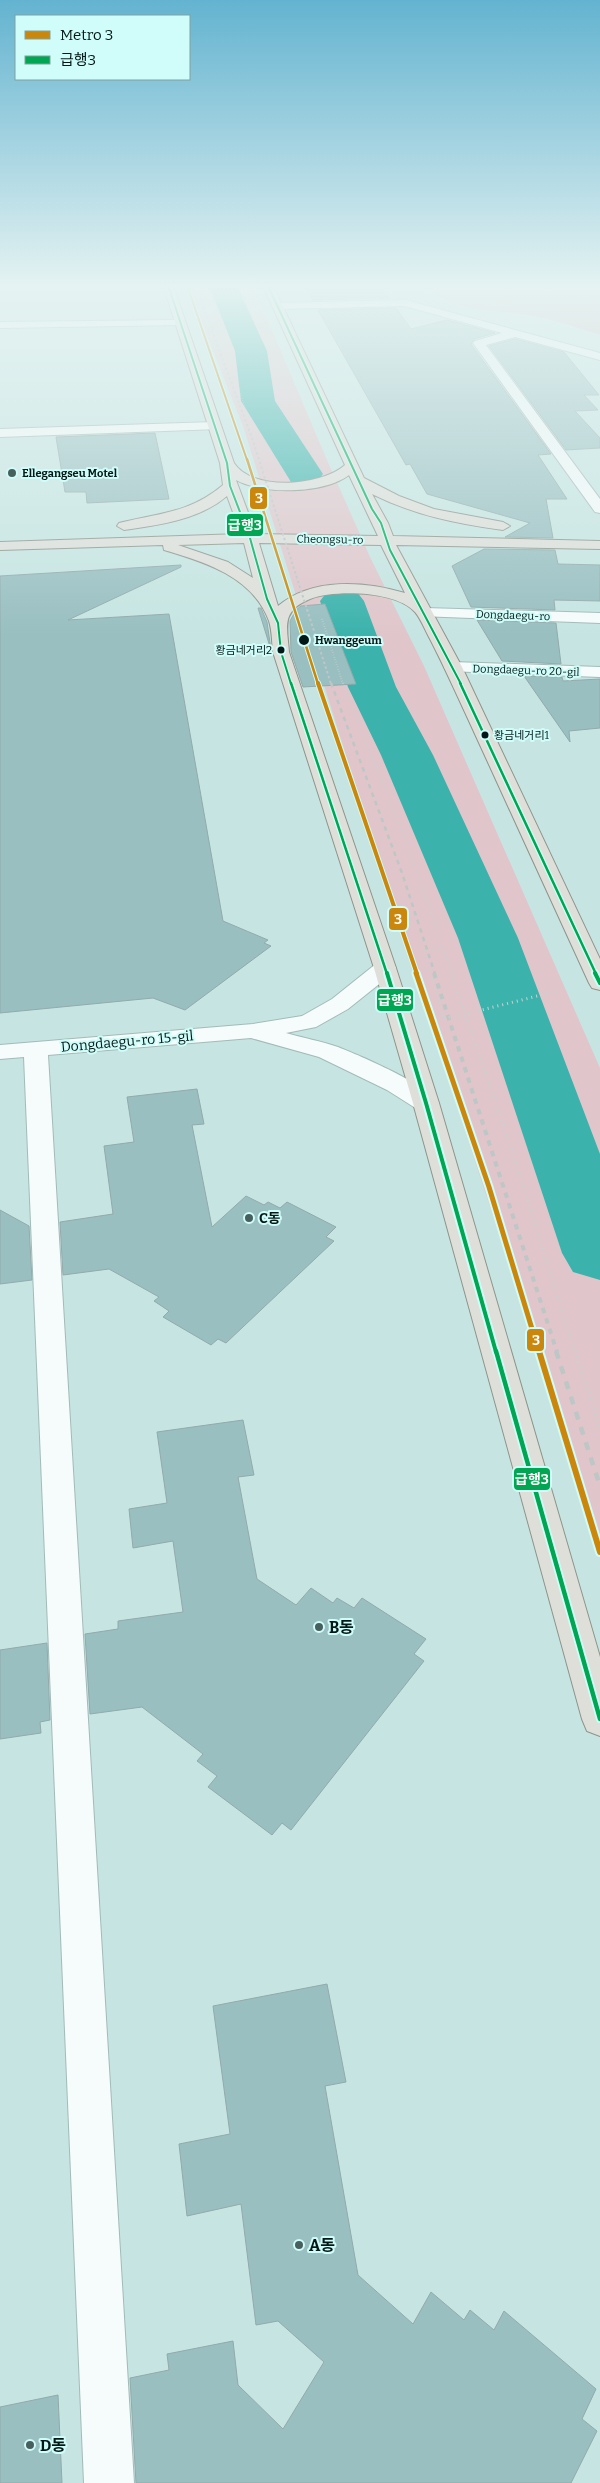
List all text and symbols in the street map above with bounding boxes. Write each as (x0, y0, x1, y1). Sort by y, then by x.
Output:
legend (15, 15, 190, 80)
text: Metro 3 (60, 26, 113, 44)
text: 급행3 (60, 51, 96, 69)
marker: Ellegangseu Motel (6, 467, 18, 479)
place label: Ellegangseu Motel (22, 467, 118, 480)
line badge: 3 (249, 486, 268, 510)
text: 3 (255, 490, 263, 507)
line badge: 급행3 (226, 513, 264, 537)
text: 급행3 (228, 517, 262, 534)
street label: Cheongsu-ro (296, 532, 364, 547)
street label: Dongdaegu-ro (476, 608, 550, 623)
marker: Hwanggeum (297, 633, 311, 647)
place label: Hwanggeum (315, 634, 382, 647)
place label: 황금네거리2 (215, 644, 272, 657)
marker: 황금네거리2 (276, 645, 286, 655)
street label: Dongdaegu-ro 20-gil (472, 662, 580, 679)
place label: 황금네거리1 (494, 729, 550, 742)
marker: 황금네거리1 (480, 730, 490, 740)
line badge: 3 (388, 907, 408, 931)
text: 3 (394, 911, 402, 928)
line badge: 급행3 (376, 988, 414, 1012)
text: 급행3 (378, 992, 412, 1009)
street label: Dongdaegu-ro 15-gil (60, 1027, 194, 1056)
place label: C동 (259, 1210, 281, 1227)
marker: C동 (243, 1212, 255, 1224)
line badge: 3 (526, 1328, 545, 1352)
text: 3 (532, 1332, 540, 1349)
line badge: 급행3 (513, 1467, 551, 1491)
text: 급행3 (515, 1471, 549, 1488)
place label: B동 (329, 1618, 354, 1637)
marker: B동 (313, 1621, 325, 1633)
place label: A동 (309, 2236, 335, 2255)
marker: A동 (293, 2239, 305, 2251)
place label: D동 (40, 2436, 66, 2455)
marker: D동 (24, 2439, 36, 2451)

